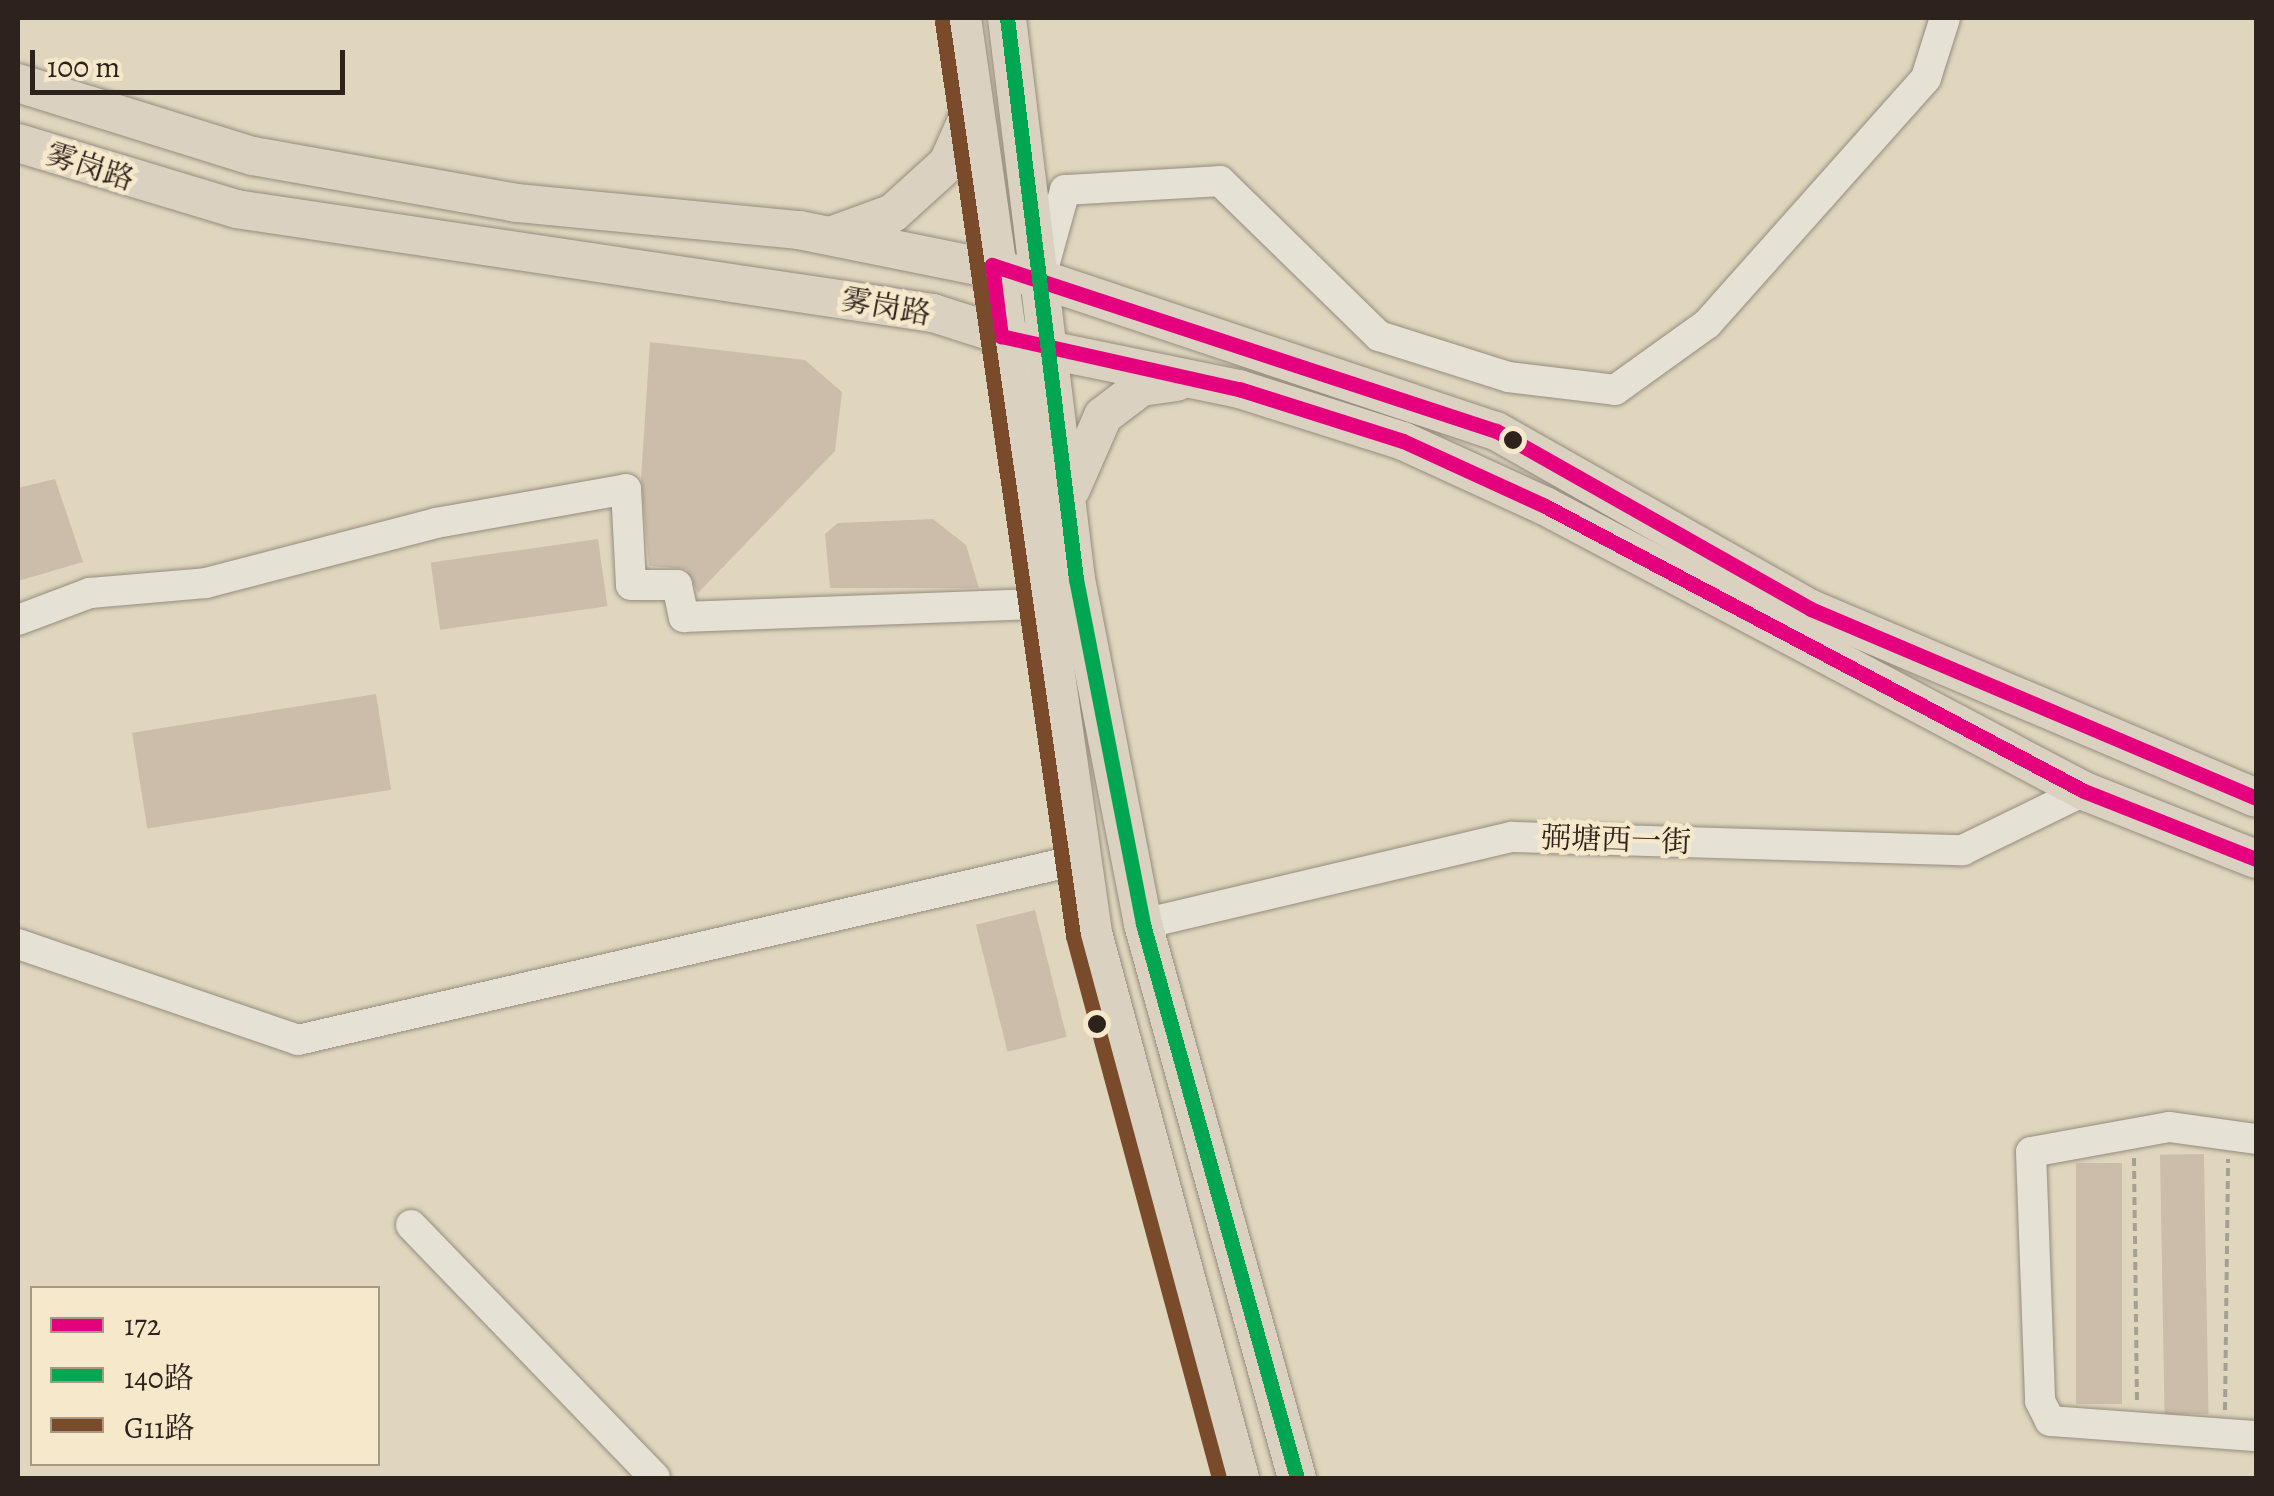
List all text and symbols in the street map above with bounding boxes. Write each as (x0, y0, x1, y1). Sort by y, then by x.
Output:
scale bar (35, 30, 350, 92)
text: 100 m (47, 47, 120, 87)
street label: 雾岗路 (42, 136, 138, 198)
street label: 雾岗路 (839, 281, 933, 333)
unlabelled marker (1503, 430, 1523, 450)
street label: 弼塘西一街 (1540, 819, 1692, 861)
unlabelled marker (1087, 1014, 1107, 1034)
legend (30, 1286, 380, 1466)
text: 172 (124, 1305, 161, 1345)
text: 140路 (124, 1358, 194, 1398)
text: G11路 (124, 1408, 195, 1448)

